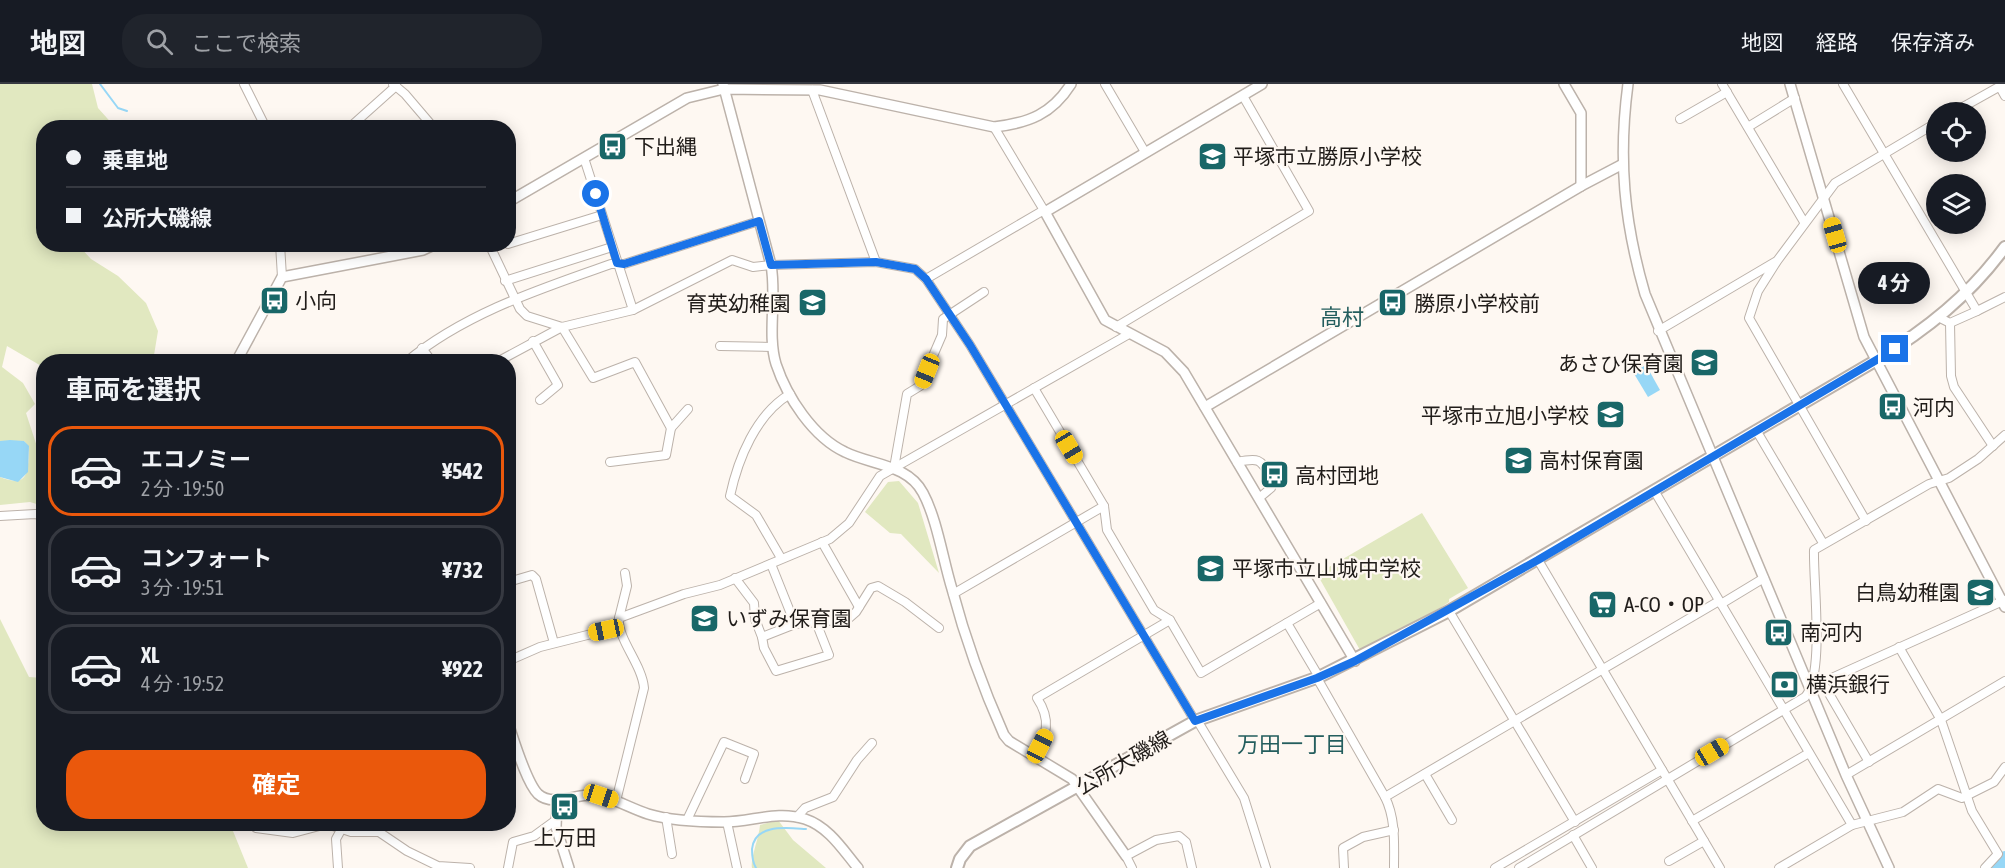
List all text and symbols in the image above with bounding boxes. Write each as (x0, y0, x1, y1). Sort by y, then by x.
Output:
search box (122, 14, 542, 68)
icon: search (143, 25, 176, 58)
text: 地図 (30, 27, 86, 59)
text: ここで検索 (191, 30, 301, 56)
text: 地図 (1741, 30, 1783, 54)
text: 経路 (1816, 30, 1858, 54)
text: 保存済み (1891, 30, 1975, 54)
map controls (1926, 102, 1986, 234)
button: locate (1926, 102, 1986, 162)
bus stop icon: 下出縄 (597, 130, 629, 162)
place label: 下出縄 (634, 134, 697, 158)
school or university icon: 平塚市立勝原小学校 (1196, 140, 1228, 172)
place label: 平塚市立勝原小学校 (1233, 144, 1422, 168)
text: 乗車地 (102, 147, 168, 173)
button: layers (1926, 174, 1986, 234)
route start (582, 180, 609, 207)
text: 公所大磯線 (102, 205, 212, 231)
car (1821, 215, 1849, 255)
callout: 4 分 (1859, 262, 1931, 304)
text: 4 分 (1878, 271, 1910, 294)
bus stop icon: 小向 (258, 284, 290, 316)
school or university icon: 育英幼稚園 (796, 287, 828, 319)
bus stop icon: 勝原小学校前 (1377, 287, 1409, 319)
place label: 小向 (295, 288, 337, 312)
place label: 育英幼稚園 (686, 291, 791, 315)
place label: 勝原小学校前 (1414, 291, 1540, 315)
district label: 高村 (1320, 304, 1364, 330)
route end (1881, 335, 1908, 362)
school or university icon: あさひ保育園 (1689, 347, 1721, 379)
car (912, 351, 942, 391)
place label: あさひ保育園 (1558, 351, 1684, 375)
text: 車両を選択 (66, 374, 201, 405)
bus stop icon: 河内 (1876, 391, 1908, 423)
place label: 河内 (1913, 395, 1955, 419)
school or university icon: 平塚市立旭小学校 (1594, 399, 1626, 431)
place label: 平塚市立旭小学校 (1421, 403, 1589, 427)
car (1052, 427, 1086, 467)
icon: car (69, 444, 123, 498)
school or university icon: 高村保育園 (1502, 444, 1534, 476)
text: エコノミー (141, 446, 251, 472)
place label: 高村保育園 (1539, 448, 1644, 472)
text: ¥542 (442, 458, 483, 484)
bus stop icon: 高村団地 (1258, 459, 1290, 491)
place label: 高村団地 (1295, 463, 1379, 487)
text: 2 分 · 19:50 (141, 477, 224, 500)
icon: car (69, 543, 123, 597)
text: コンフォート (141, 545, 272, 571)
school or university icon: 平塚市立山城中学校 (1195, 552, 1227, 584)
place label: 平塚市立山城中学校 (1232, 556, 1421, 580)
text: ¥732 (442, 557, 483, 583)
text: 3 分 · 19:51 (141, 576, 224, 599)
school or university icon: 白鳥幼稚園 (1965, 576, 1997, 608)
place label: 白鳥幼稚園 (1855, 580, 1960, 604)
supermarket icon: A-CO・OP (1587, 588, 1619, 620)
place label: A-CO・OP (1624, 592, 1704, 616)
school or university icon: いずみ保育園 (689, 602, 721, 634)
place label: いずみ保育園 (726, 606, 852, 630)
bus stop icon: 南河内 (1763, 616, 1795, 648)
car (587, 617, 625, 643)
place label: 南河内 (1800, 620, 1863, 644)
icon: car (69, 642, 123, 696)
text: XL (141, 642, 159, 668)
text: ¥922 (442, 656, 483, 682)
bank icon: 横浜銀行 (1769, 668, 1801, 700)
text: 4 分 · 19:52 (141, 672, 224, 695)
place label: 横浜銀行 (1806, 672, 1890, 696)
street label: 公所大磯線 (1072, 725, 1174, 799)
car (1024, 726, 1056, 766)
district label: 万田一丁目 (1237, 731, 1347, 757)
car (1692, 735, 1732, 769)
button: 確定 (66, 750, 486, 819)
car (581, 782, 621, 810)
bus stop icon: 上万田 (549, 790, 581, 822)
place label: 上万田 (534, 825, 597, 849)

